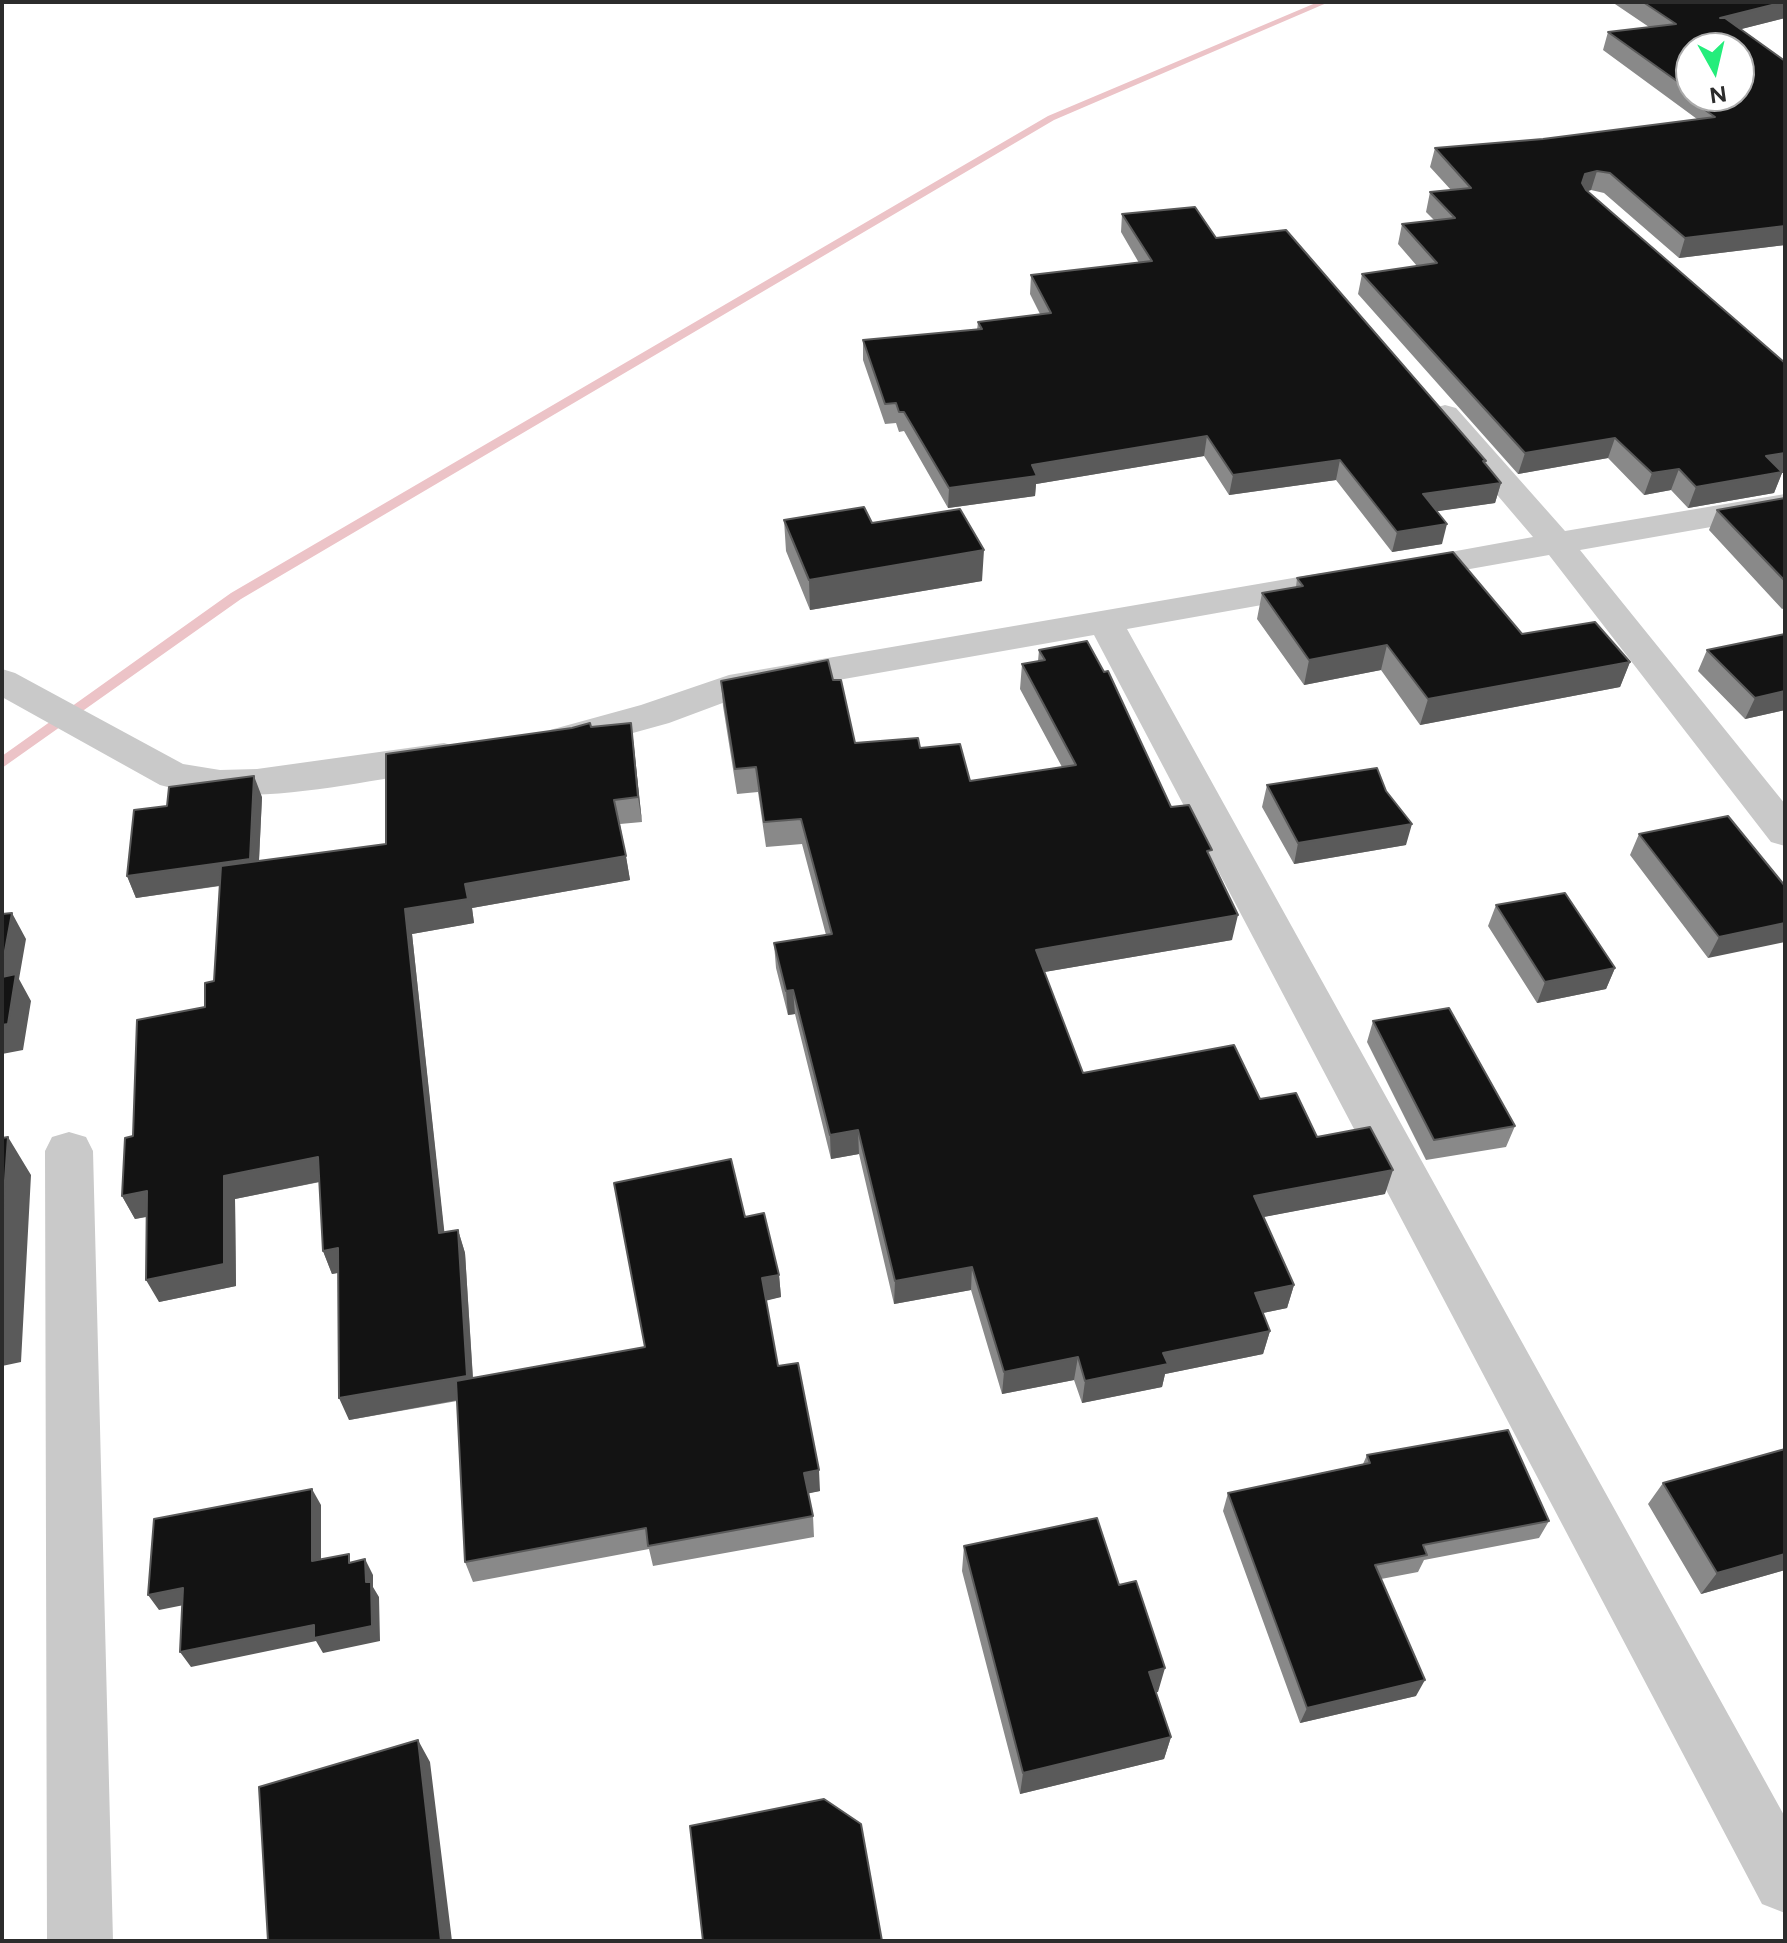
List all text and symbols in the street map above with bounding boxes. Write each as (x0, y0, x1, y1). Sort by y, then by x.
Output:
north arrow (1675, 32, 1755, 112)
text: N (1708, 80, 1728, 109)

